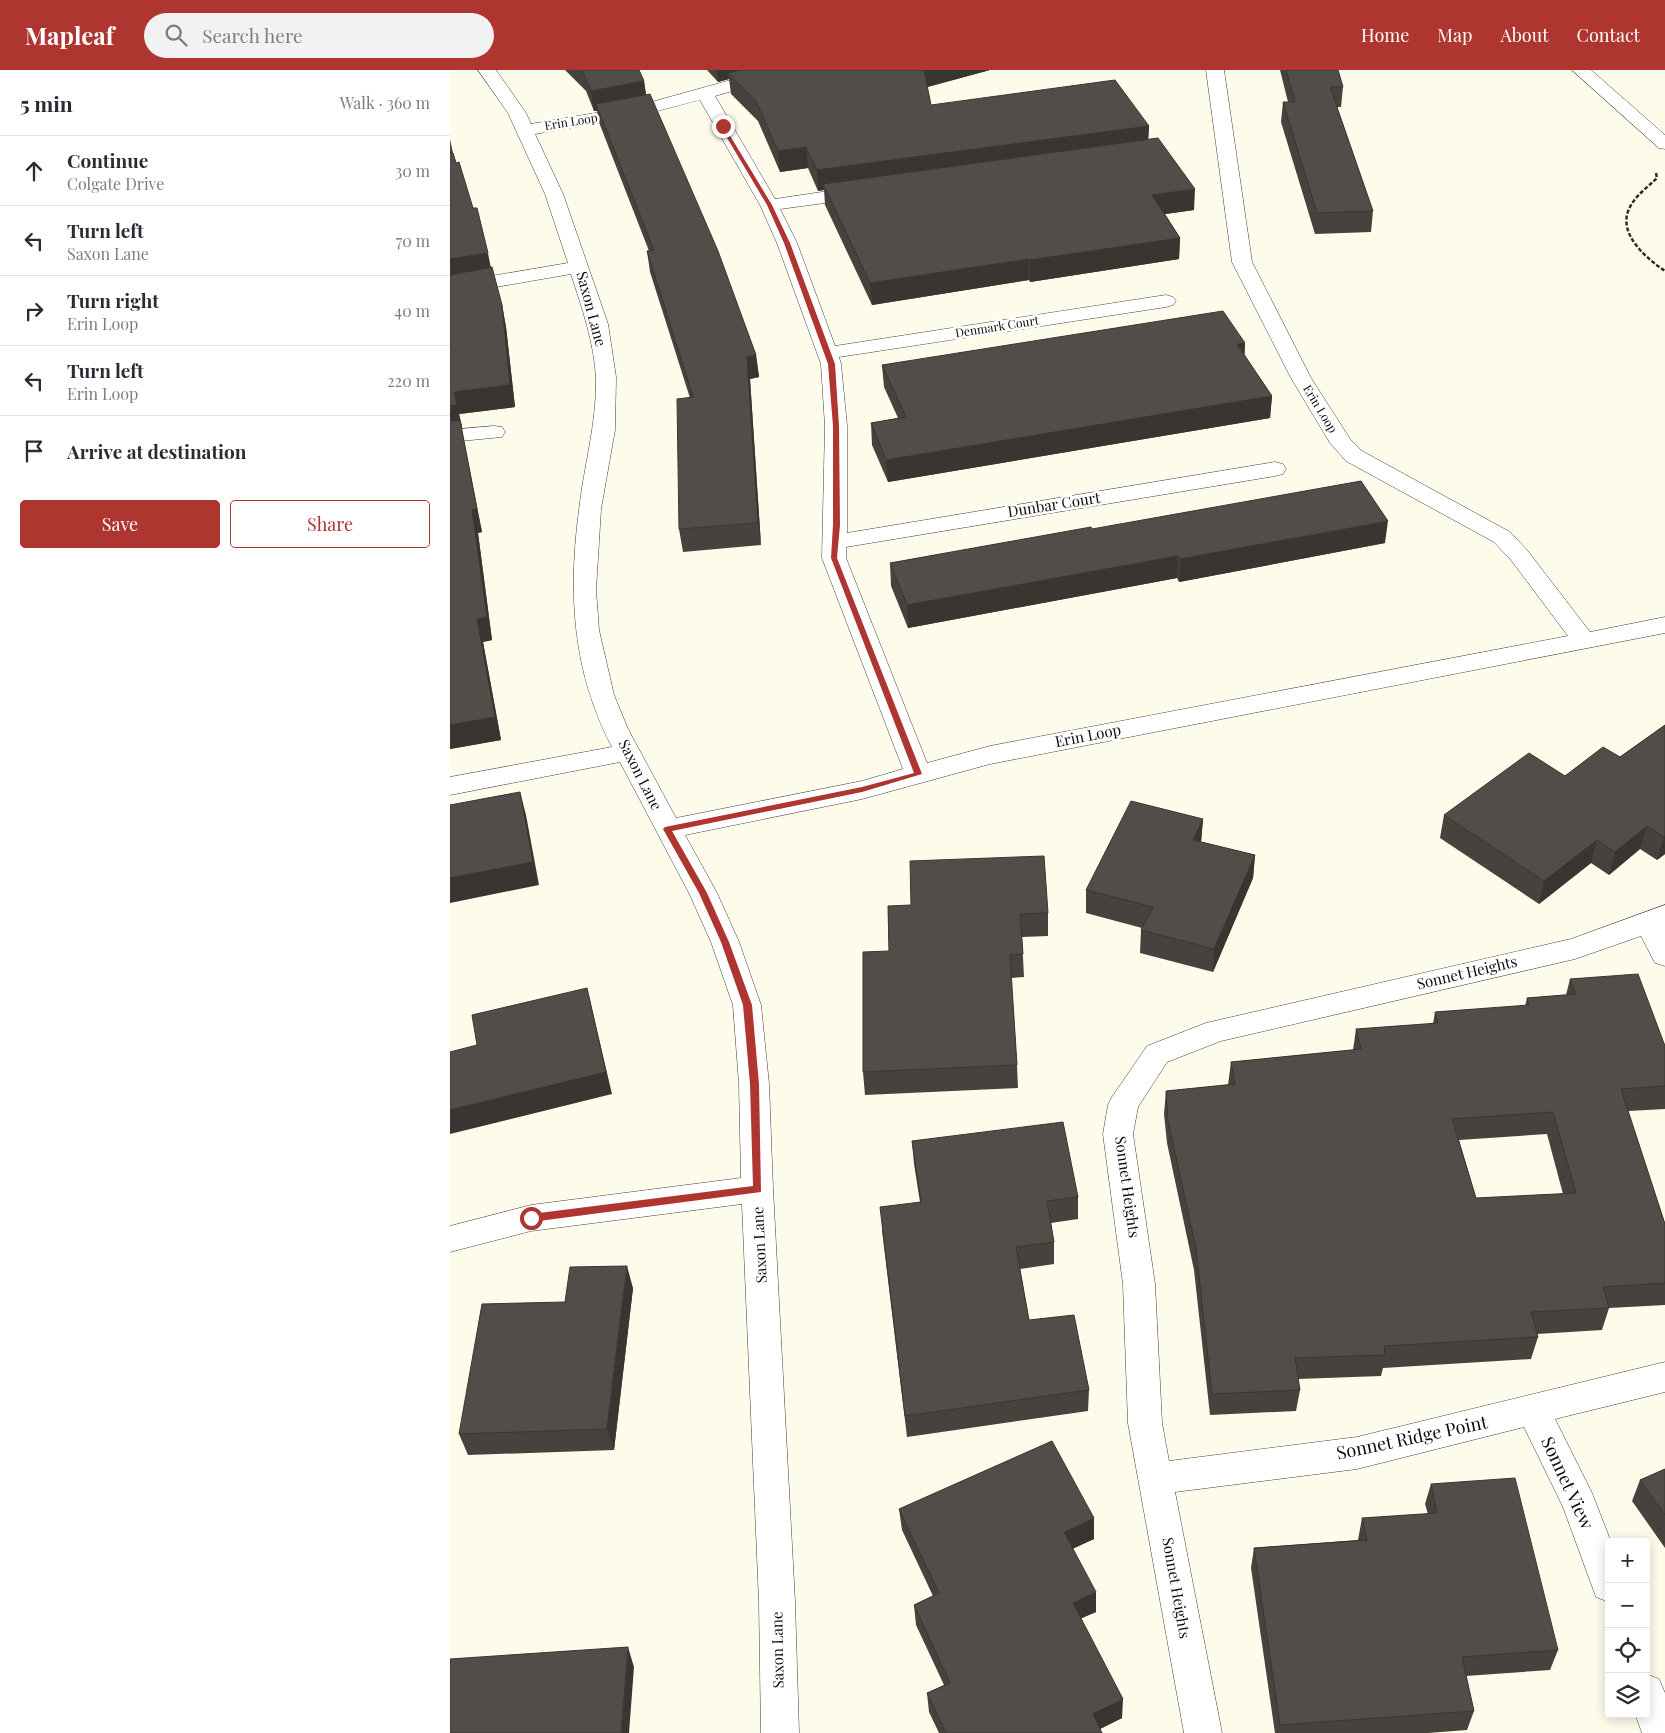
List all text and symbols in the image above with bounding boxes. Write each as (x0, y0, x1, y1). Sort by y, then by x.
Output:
search box (144, 13, 494, 58)
text: Mapleaf (25, 19, 114, 51)
icon: search (162, 21, 190, 49)
text: Search here (202, 22, 303, 48)
text: Home (1361, 23, 1409, 47)
text: Map (1437, 23, 1472, 47)
text: About (1500, 23, 1549, 47)
text: Contact (1577, 23, 1640, 47)
text: 5 min (20, 89, 73, 117)
text: Walk · 360 m (340, 92, 430, 113)
street label: Erin Loop (543, 109, 599, 133)
route end (712, 115, 735, 138)
text: Continue (67, 147, 148, 173)
icon: ahead (20, 157, 48, 185)
text: 30 m (395, 160, 430, 181)
text: Colgate Drive (67, 173, 164, 194)
text: Turn left (67, 217, 144, 243)
icon: left (20, 227, 48, 255)
text: 70 m (396, 230, 430, 251)
text: Saxon Lane (67, 243, 149, 264)
street label: Saxon Lane (572, 269, 612, 348)
text: Turn right (67, 287, 159, 313)
icon: right (20, 297, 48, 325)
text: 40 m (394, 300, 430, 321)
street label: Denmark Court (954, 311, 1041, 341)
text: Erin Loop (67, 313, 138, 334)
text: Turn left (67, 357, 144, 383)
icon: left (20, 367, 48, 395)
text: 220 m (387, 370, 430, 391)
street label: Erin Loop (1300, 381, 1342, 436)
text: Erin Loop (67, 383, 138, 404)
icon: arrive (20, 437, 48, 465)
text: Arrive at destination (67, 438, 247, 464)
street label: Dunbar Court (1006, 487, 1102, 521)
button: Save (20, 500, 220, 548)
button: Share (230, 500, 430, 548)
street label: Erin Loop (1053, 719, 1123, 751)
street label: Saxon Lane (615, 736, 667, 813)
street label: Sonnet Heights (1415, 951, 1519, 993)
street label: Sonnet Heights (1111, 1135, 1145, 1239)
street label: Saxon Lane (747, 1206, 771, 1284)
route start (520, 1207, 543, 1230)
street label: Sonnet Ridge Point (1334, 1409, 1490, 1465)
street label: Sonnet View (1536, 1433, 1600, 1533)
street label: Sonnet Heights (1158, 1536, 1196, 1640)
map controls (1605, 1538, 1650, 1718)
button: + (1605, 1538, 1650, 1583)
button: − (1605, 1583, 1650, 1628)
street label: Saxon Lane (766, 1611, 788, 1689)
button: locate (1605, 1628, 1650, 1673)
button: layers (1605, 1673, 1650, 1718)

